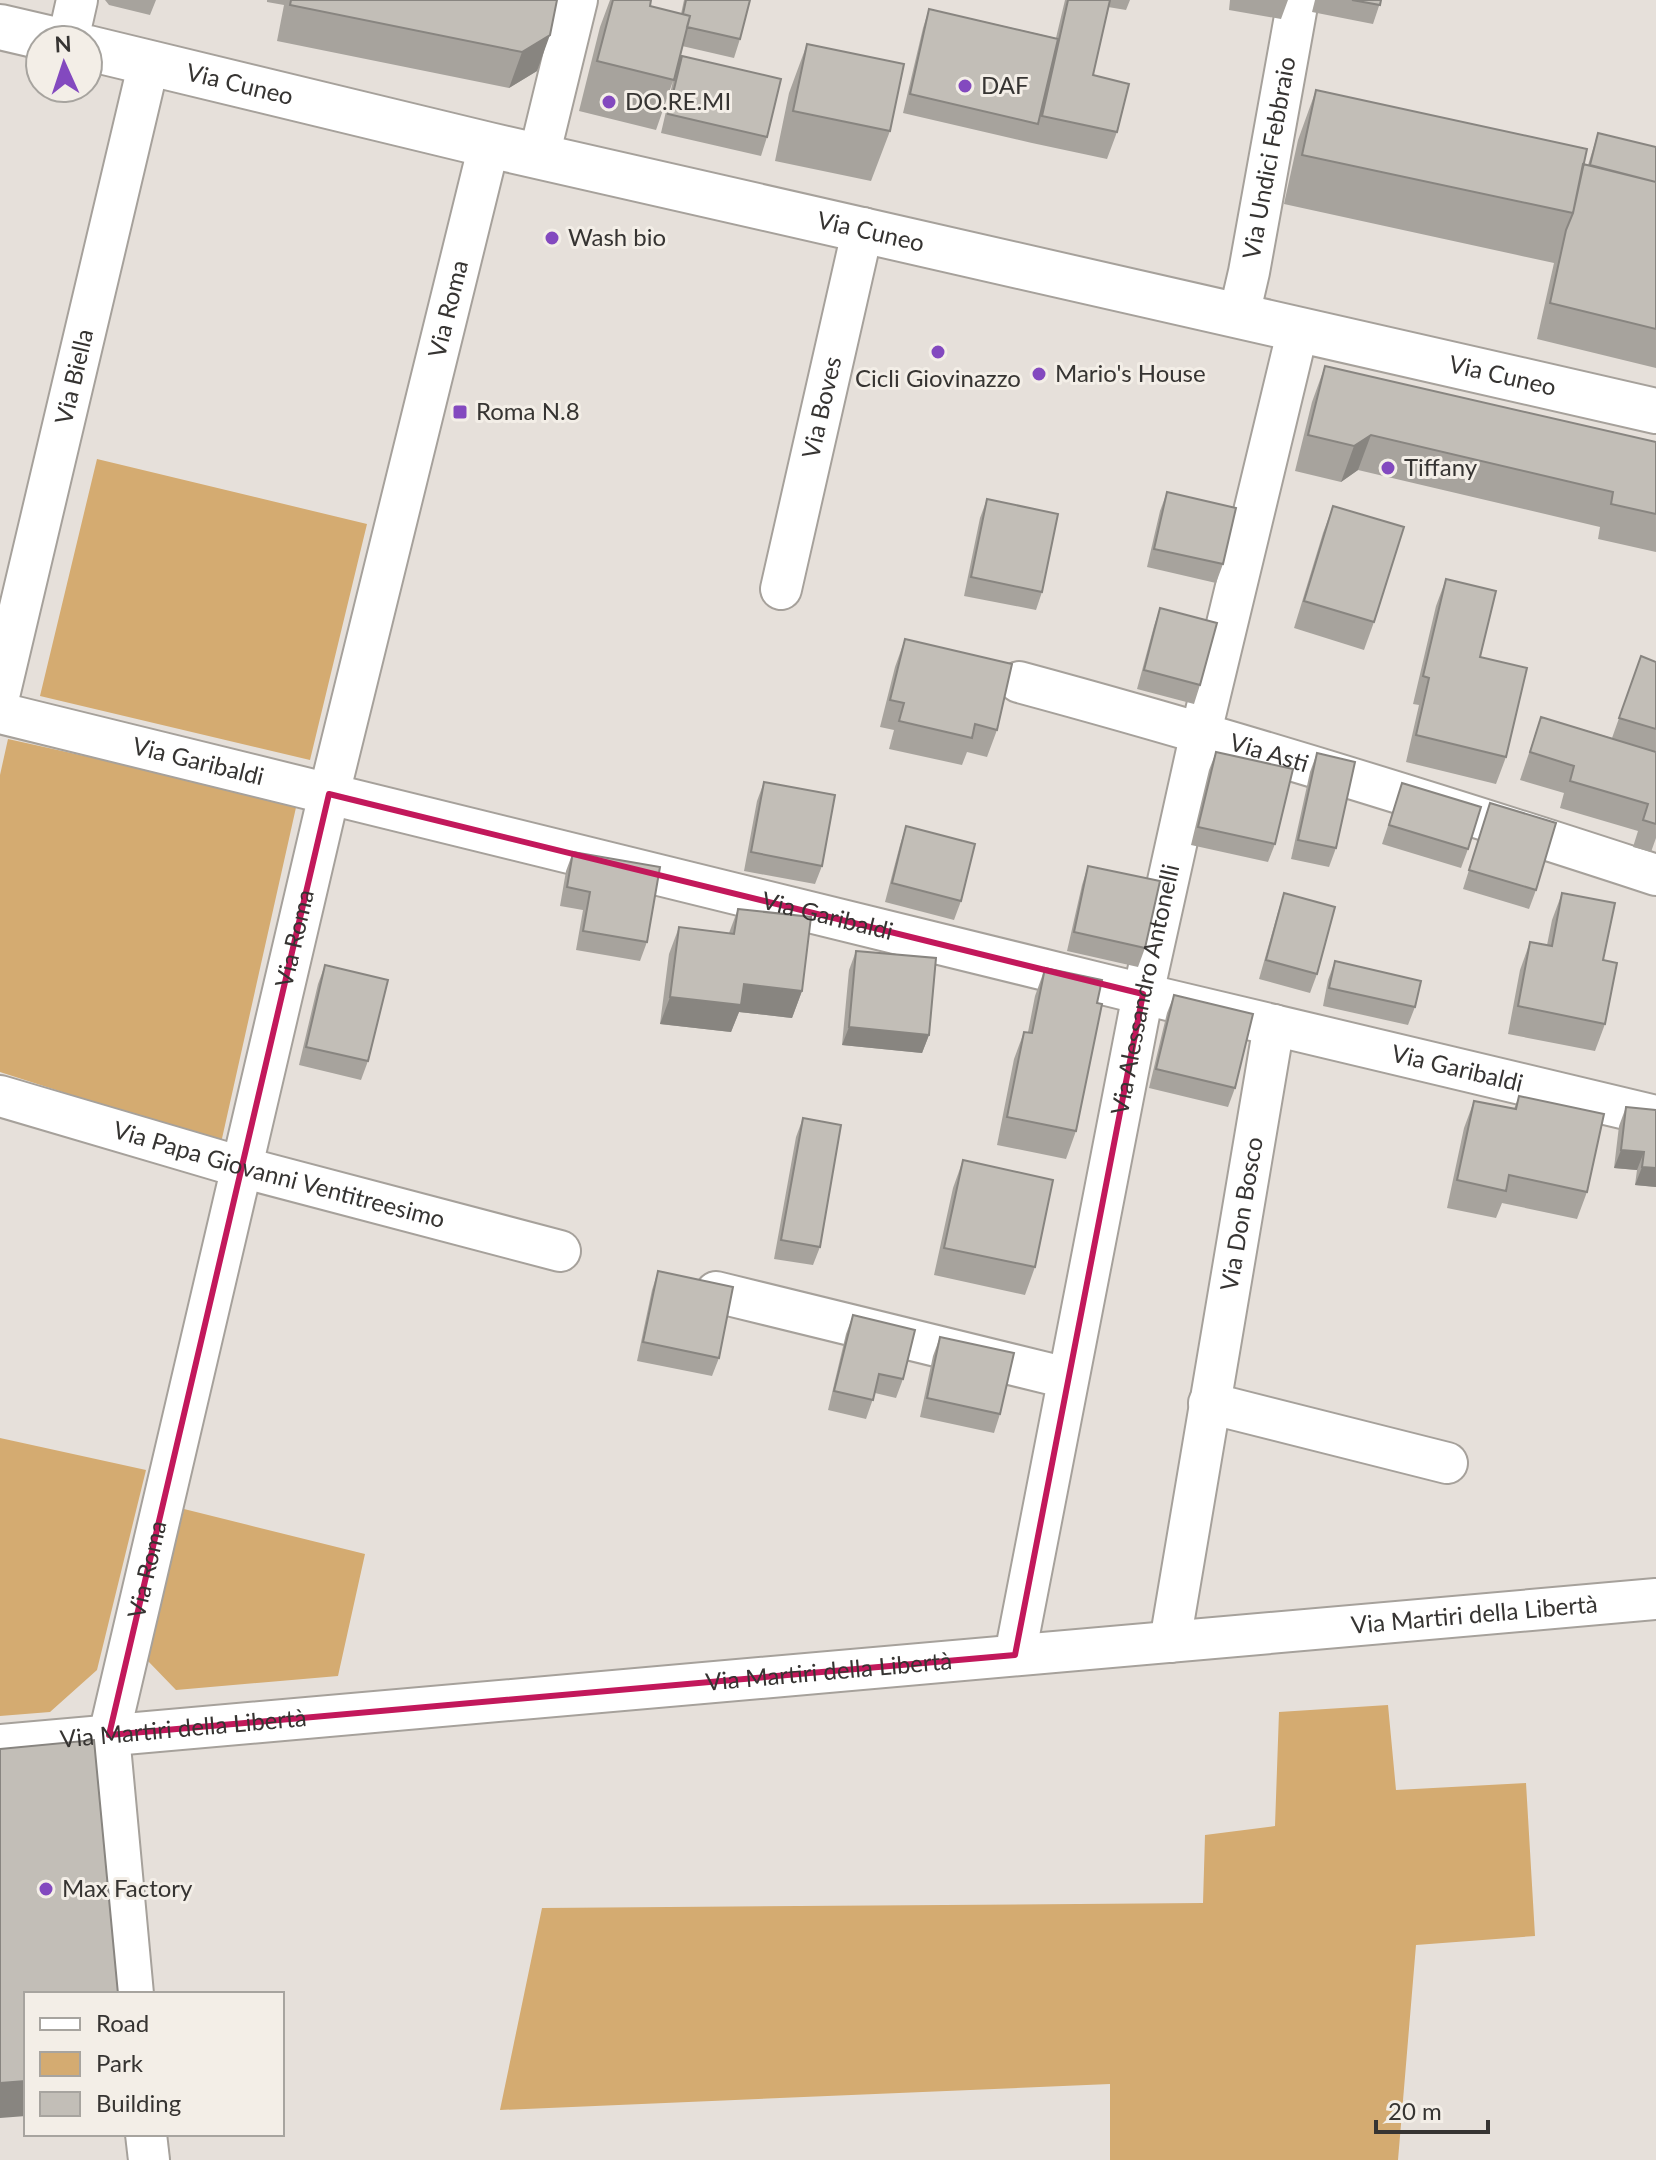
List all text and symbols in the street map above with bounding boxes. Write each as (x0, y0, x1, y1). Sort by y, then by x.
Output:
north arrow (24, 24, 104, 104)
text: N (54, 30, 72, 57)
street label: Via Undici Febbraio (1236, 54, 1301, 261)
street label: Via Cuneo (184, 56, 296, 110)
place label: DAF (981, 70, 1029, 99)
marker: DAF (956, 77, 974, 95)
place label: DO.RE.MI (625, 86, 731, 115)
marker: DO.RE.MI (600, 93, 618, 111)
street label: Via Cuneo (815, 204, 927, 257)
place label: Wash bio (568, 222, 666, 251)
marker: Wash bio (543, 229, 561, 247)
street label: Via Roma (421, 257, 473, 361)
street label: Via Biella (48, 326, 98, 427)
marker: Cicli Giovinazzo (929, 343, 947, 361)
street label: Via Cuneo (1446, 348, 1559, 401)
street label: Via Boves (795, 353, 846, 461)
place label: Mario's House (1055, 358, 1206, 387)
place label: Cicli Giovinazzo (855, 363, 1021, 392)
marker: Mario's House (1030, 365, 1048, 383)
place label: Roma N.8 (476, 396, 580, 425)
marker: Roma N.8 (451, 403, 469, 421)
place label: Tiffany (1404, 452, 1478, 481)
marker: Tiffany (1379, 459, 1397, 477)
street label: Via Asti (1227, 726, 1312, 777)
street label: Via Garibaldi (130, 730, 267, 790)
street label: Via Alessandro Antonelli (1104, 861, 1184, 1117)
street label: Via Garibaldi (759, 885, 896, 945)
street label: Via Roma (268, 886, 319, 990)
street label: Via Garibaldi (1389, 1038, 1526, 1097)
street label: Via Papa Giovanni Ventitreesimo (110, 1114, 448, 1233)
street label: Via Don Bosco (1213, 1135, 1268, 1293)
street label: Via Roma (121, 1517, 172, 1621)
street label: Via Martiri della Libertà (1350, 1588, 1599, 1639)
street label: Via Martiri della Libertà (704, 1645, 953, 1696)
street label: Via Martiri della Libertà (59, 1702, 308, 1753)
place label: Max Factory (62, 1873, 193, 1902)
marker: Max Factory (37, 1880, 55, 1898)
legend (24, 1992, 284, 2136)
text: Road (96, 2008, 149, 2037)
text: Park (96, 2048, 144, 2077)
scale bar (1376, 2084, 1488, 2134)
text: Building (96, 2088, 181, 2117)
text: 20 m (1388, 2096, 1442, 2125)

